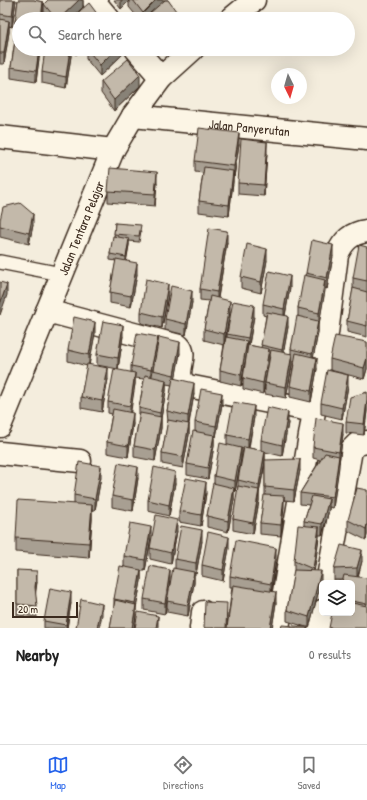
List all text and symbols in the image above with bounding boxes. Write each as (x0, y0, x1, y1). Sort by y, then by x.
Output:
search box (12, 12, 355, 56)
icon: search (26, 23, 48, 45)
text: Search here (58, 24, 122, 45)
north arrow (271, 68, 307, 104)
street label: Jalan Panyerutan (208, 115, 291, 140)
street label: Jalan Tentara Pelajar (54, 178, 108, 278)
map controls (319, 580, 355, 616)
button: layers (319, 580, 355, 616)
scale bar (12, 600, 78, 619)
text: 20 m (18, 602, 38, 616)
text: Nearby (16, 643, 59, 666)
text: 0 results (309, 645, 351, 663)
tab: Map (47, 754, 69, 792)
tab: Directions (163, 754, 204, 792)
tab: Saved (298, 754, 320, 792)

